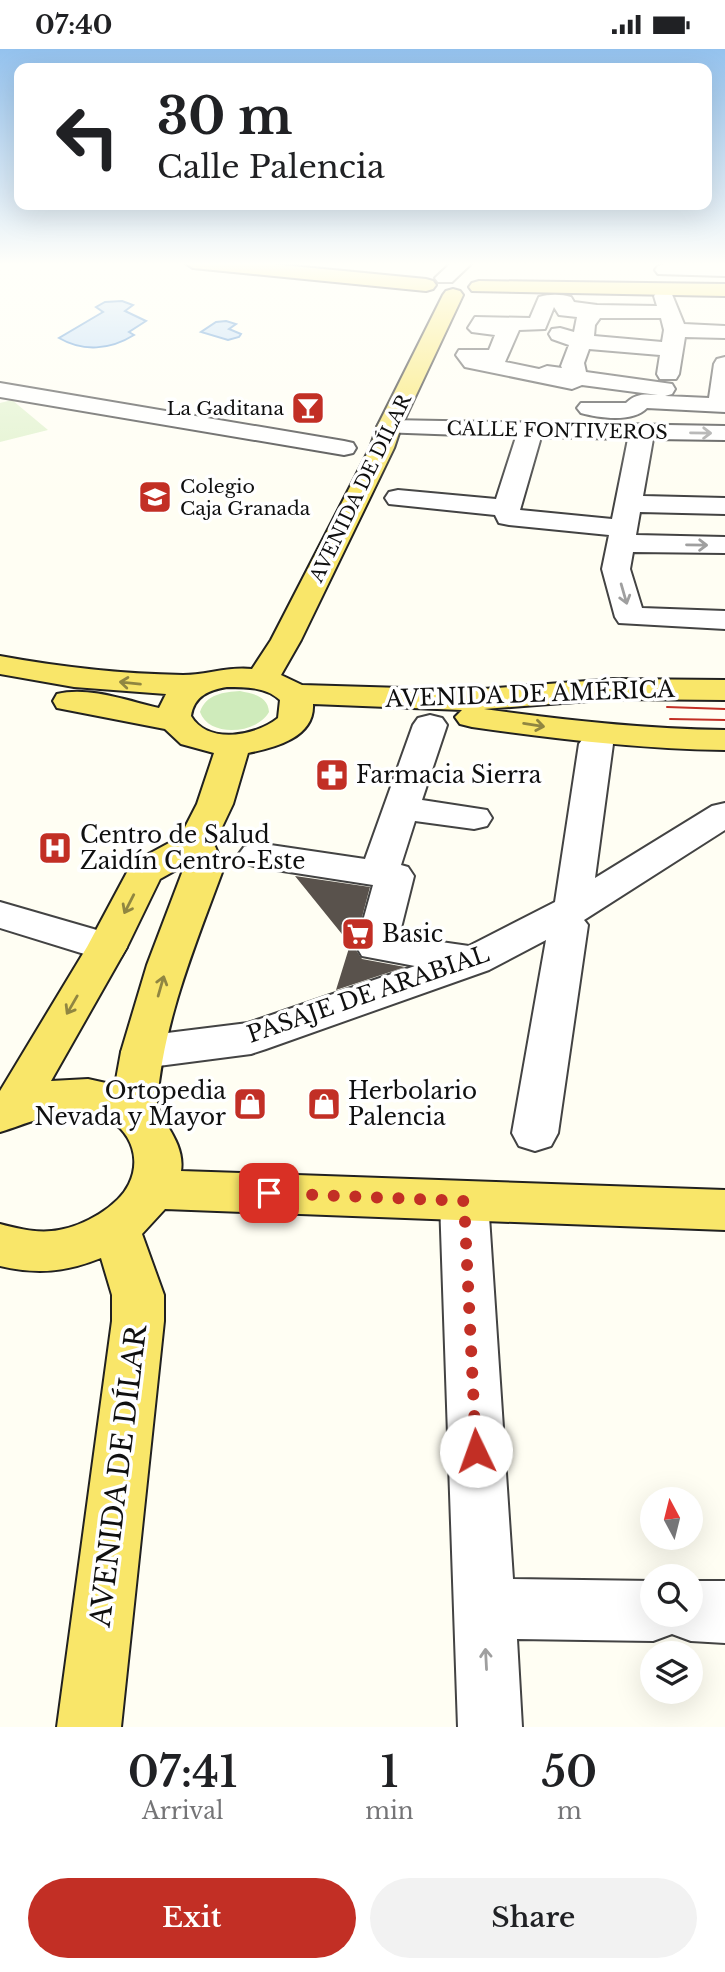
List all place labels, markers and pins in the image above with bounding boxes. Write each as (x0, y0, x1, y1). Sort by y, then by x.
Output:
bar icon: La Gaditana (289, 389, 327, 427)
place label: La Gaditana (167, 397, 284, 420)
place label: Colegio Caja Granada (180, 475, 311, 520)
school or university icon: Colegio Caja Granada (136, 478, 174, 516)
pharmacy icon: Farmacia Sierra (313, 756, 351, 794)
place label: Farmacia Sierra (356, 761, 542, 789)
place label: Centro de Salud Zaidín Centro-Este (80, 821, 305, 875)
hospital icon: Centro de Salud Zaidín Centro-Este (36, 829, 74, 867)
supermarket icon: Basic (339, 915, 377, 953)
place label: Basic (382, 920, 443, 948)
place label: Ortopedia Nevada y Mayor (34, 1077, 226, 1131)
place label: Herbolario Palencia (348, 1077, 477, 1131)
shop icon: Ortopedia Nevada y Mayor (231, 1085, 269, 1123)
shop icon: Herbolario Palencia (305, 1085, 343, 1123)
pin (239, 1163, 299, 1223)

